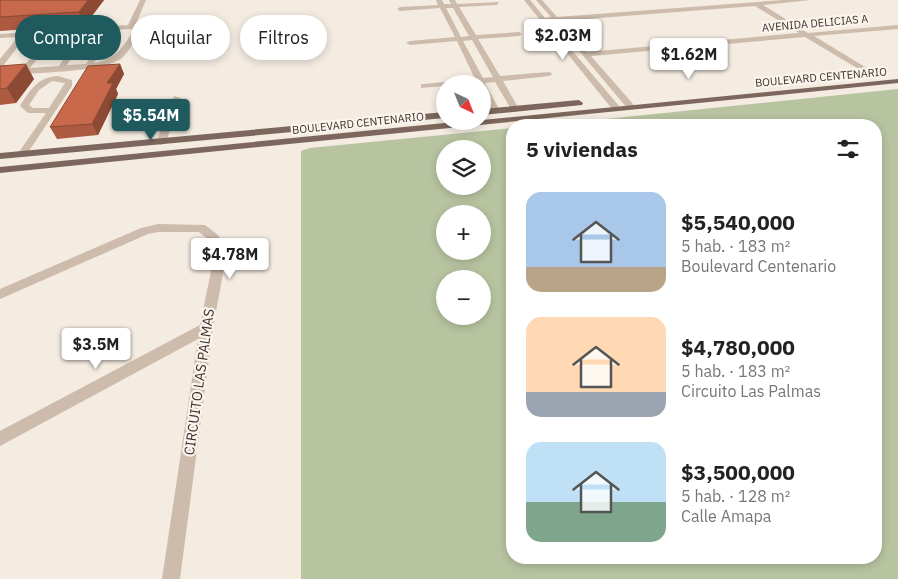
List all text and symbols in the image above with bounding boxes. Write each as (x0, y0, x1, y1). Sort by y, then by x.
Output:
street label: AVENIDA DELICIAS A (761, 11, 869, 35)
chip: Comprar (15, 15, 121, 60)
chip: Alquilar (131, 15, 230, 60)
chip: Filtros (240, 15, 327, 60)
pin: $2.03M (522, 18, 604, 61)
text: $2.03M (535, 25, 591, 45)
pin: $1.62M (648, 38, 730, 80)
text: $1.62M (661, 44, 717, 64)
street label: BOULEVARD CENTENARIO (754, 64, 888, 90)
north arrow (436, 75, 491, 130)
map controls (436, 75, 491, 325)
pin: $5.54M (110, 98, 192, 141)
text: $5.54M (123, 105, 179, 125)
street label: BOULEVARD CENTENARIO (291, 109, 425, 137)
text: 5 viviendas (526, 135, 638, 163)
icon: filters (834, 135, 862, 163)
button: layers (436, 140, 491, 195)
button: + (436, 205, 491, 260)
text: $5,540,000 (681, 208, 795, 236)
icon: home (566, 212, 626, 272)
text: 5 hab. · 183 m² (681, 236, 790, 256)
pin: $4.78M (189, 238, 271, 280)
text: $4.78M (202, 244, 258, 264)
text: Boulevard Centenario (681, 256, 836, 276)
button: − (436, 270, 491, 325)
street label: CIRCUITO LAS PALMAS (180, 308, 218, 456)
pin: $3.5M (61, 328, 131, 370)
text: $4,780,000 (681, 333, 795, 361)
text: $3.5M (73, 334, 119, 354)
icon: home (566, 337, 626, 397)
text: 5 hab. · 183 m² (681, 361, 790, 381)
text: Circuito Las Palmas (681, 381, 821, 401)
text: $3,500,000 (681, 458, 795, 486)
icon: home (566, 462, 626, 522)
text: 5 hab. · 128 m² (681, 486, 790, 506)
text: Calle Amapa (681, 506, 771, 526)

